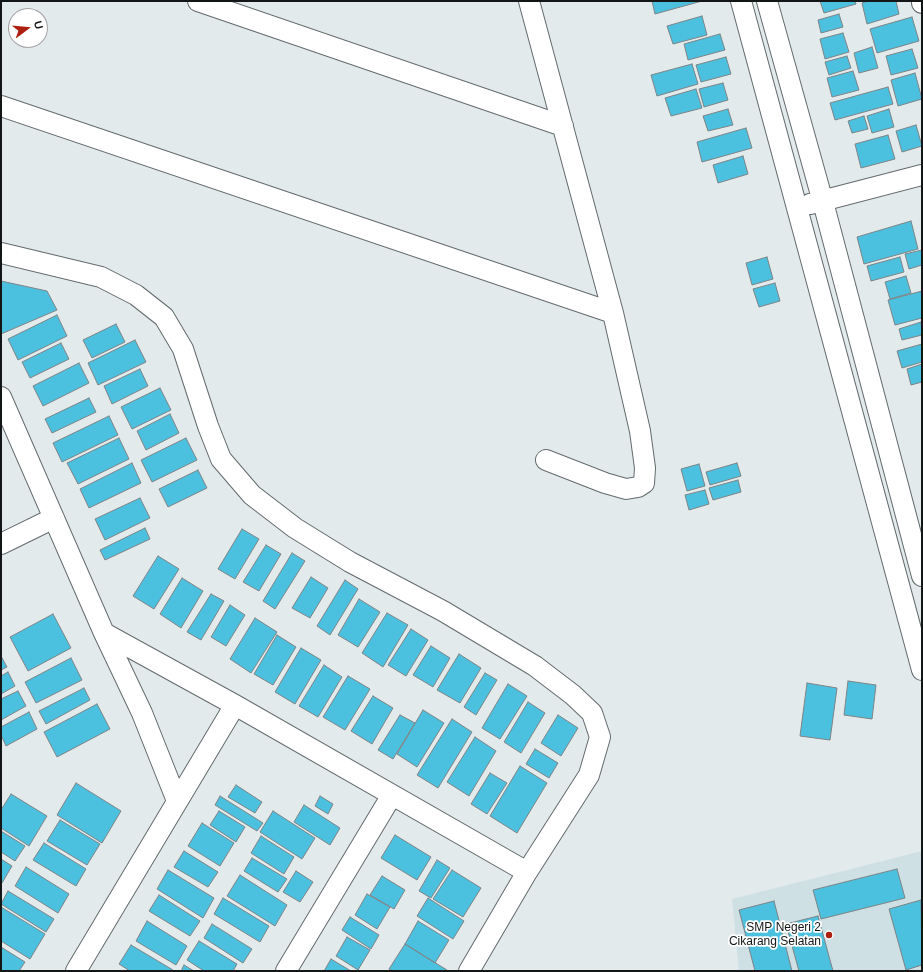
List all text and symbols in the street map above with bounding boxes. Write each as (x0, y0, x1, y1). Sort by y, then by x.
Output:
north arrow (8, 8, 48, 48)
text: U (32, 19, 45, 30)
place label: SMP Negeri 2 Cikarang Selatan (729, 921, 821, 949)
marker: SMP Negeri 2 Cikarang Selatan (824, 930, 834, 940)

